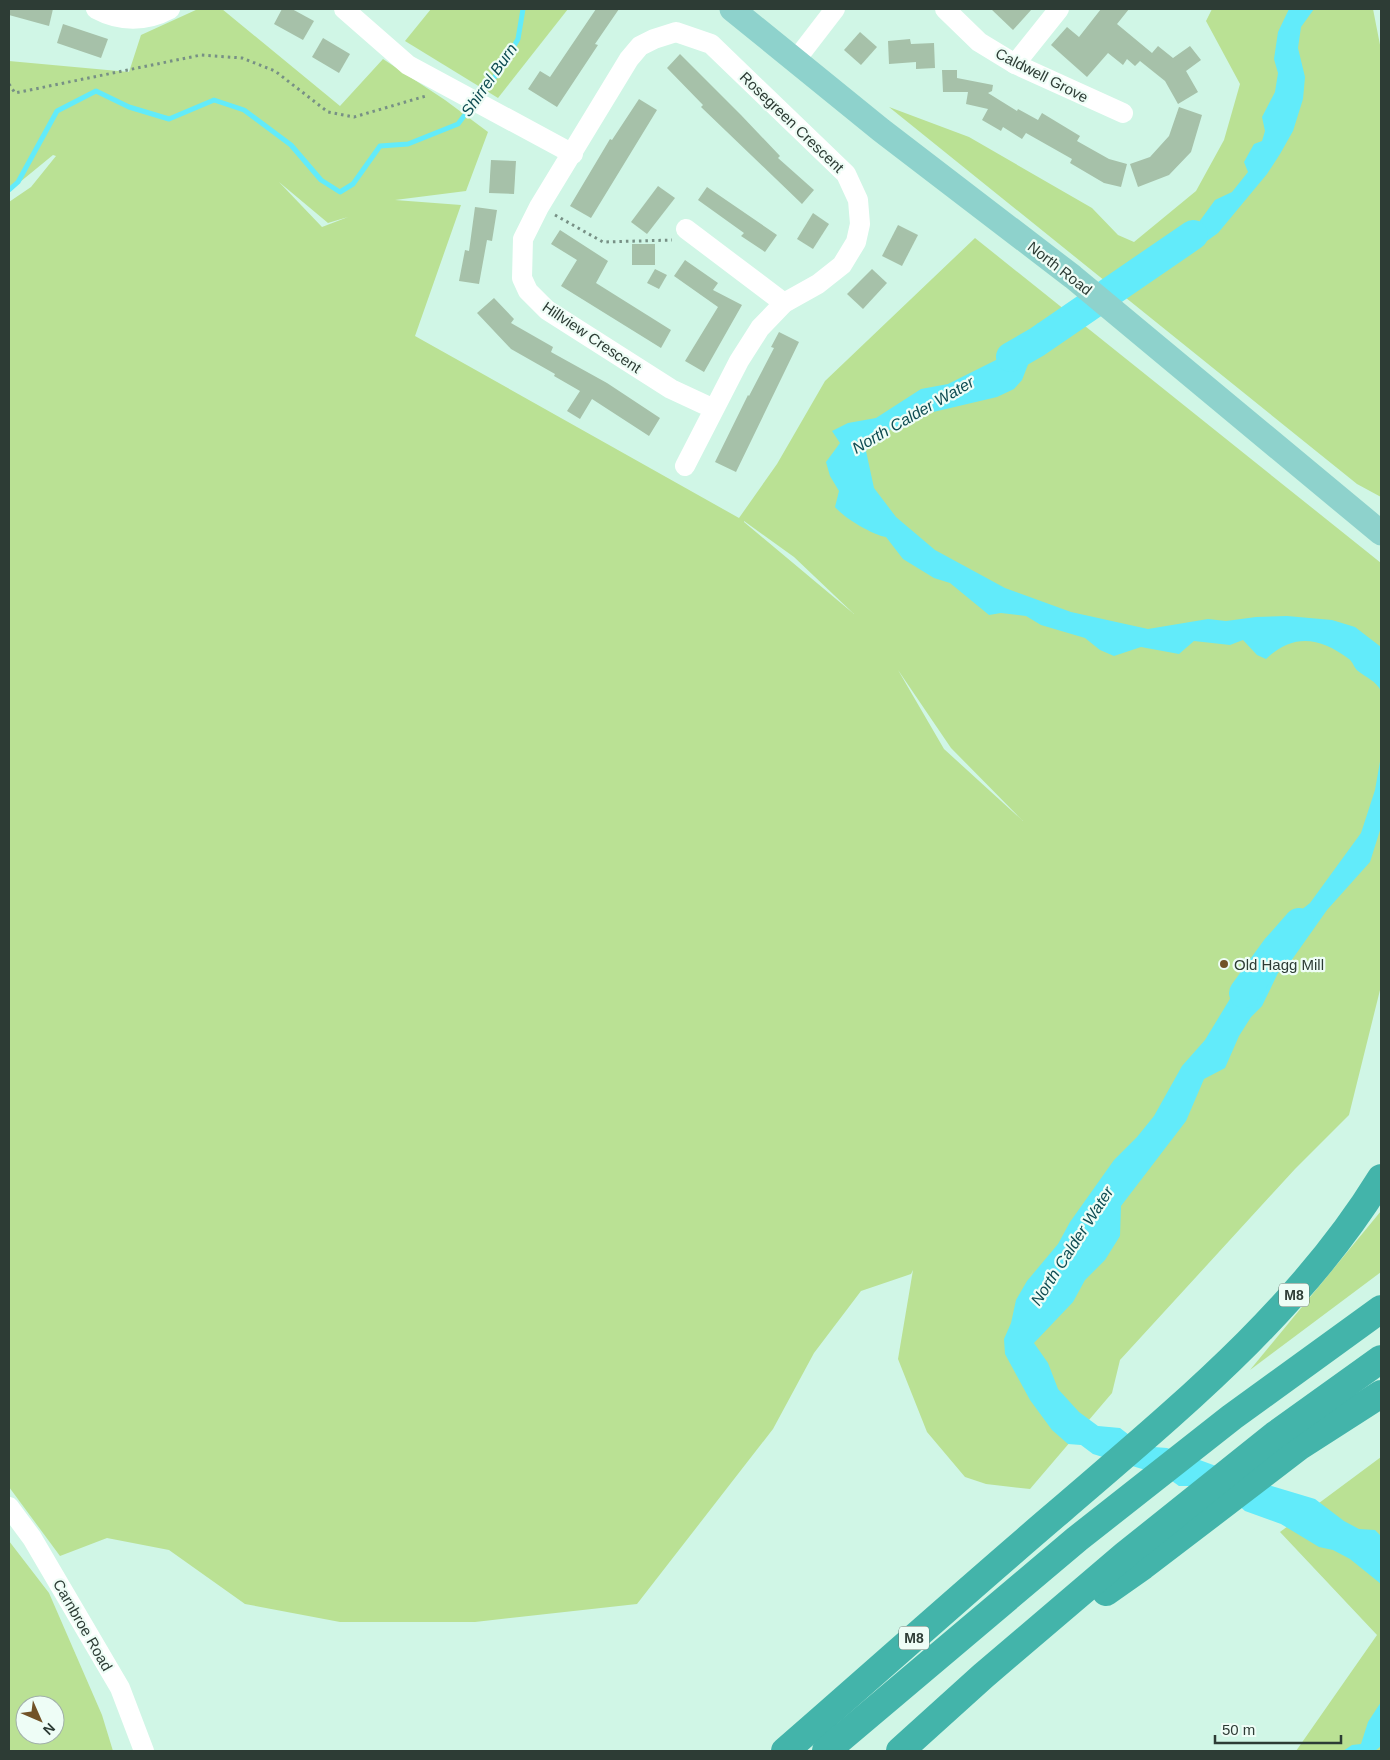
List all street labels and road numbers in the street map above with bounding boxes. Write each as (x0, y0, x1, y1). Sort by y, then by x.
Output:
street label: Caldwell Grove (993, 44, 1091, 106)
street label: Rosegreen Crescent (737, 68, 848, 176)
street label: North Road (1025, 238, 1095, 298)
street label: Hillview Crescent (540, 298, 645, 377)
road number: M8 (1279, 1284, 1309, 1306)
street label: Carnbroe Road (50, 1576, 116, 1674)
road number: M8 (899, 1626, 929, 1650)

